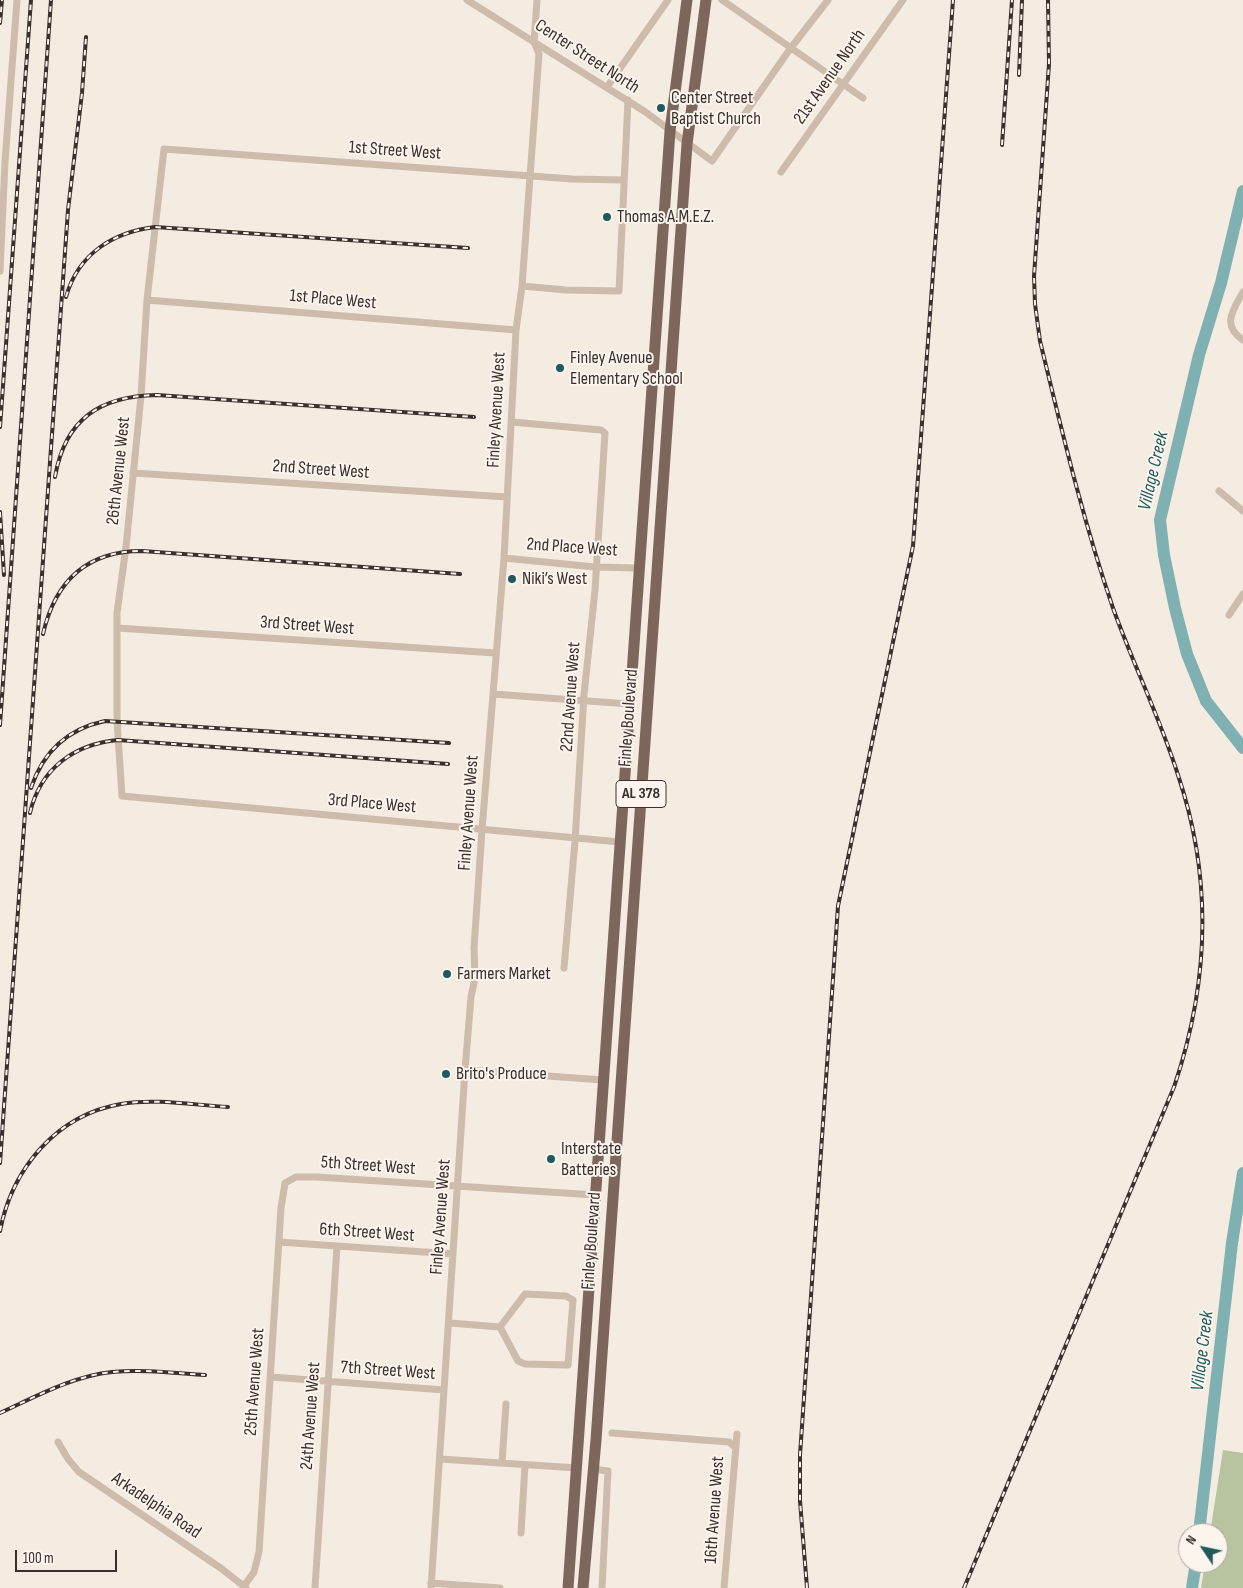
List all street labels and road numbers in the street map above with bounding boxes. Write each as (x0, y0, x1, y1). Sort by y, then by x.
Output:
street label: Center Street North (531, 15, 643, 99)
street label: 21st Avenue North (789, 25, 871, 129)
street label: 1st Street West (348, 137, 442, 165)
street label: 1st Place West (289, 285, 377, 315)
street label: Finley Avenue West (483, 352, 511, 468)
street label: 26th Avenue West (103, 416, 135, 526)
street label: 2nd Street West (272, 456, 370, 484)
street label: 2nd Place West (526, 534, 618, 562)
street label: 3rd Street West (259, 612, 355, 640)
street label: 22nd Avenue West (556, 641, 586, 753)
street label: Finley Boulevard (615, 668, 643, 768)
street label: Finley Avenue West (454, 754, 484, 872)
road number: AL 378 (616, 781, 666, 808)
street label: 3rd Place West (327, 789, 417, 819)
street label: 5th Street West (320, 1152, 416, 1180)
street label: Finley Avenue West (426, 1158, 456, 1276)
street label: Finley Boulevard (578, 1191, 606, 1291)
street label: 6th Street West (319, 1219, 415, 1247)
street label: 25th Avenue West (240, 1327, 270, 1437)
street label: 7th Street West (340, 1357, 436, 1385)
street label: 24th Avenue West (296, 1361, 326, 1471)
street label: 16th Avenue West (700, 1456, 730, 1564)
street label: Arkadelphia Road (107, 1468, 205, 1544)

